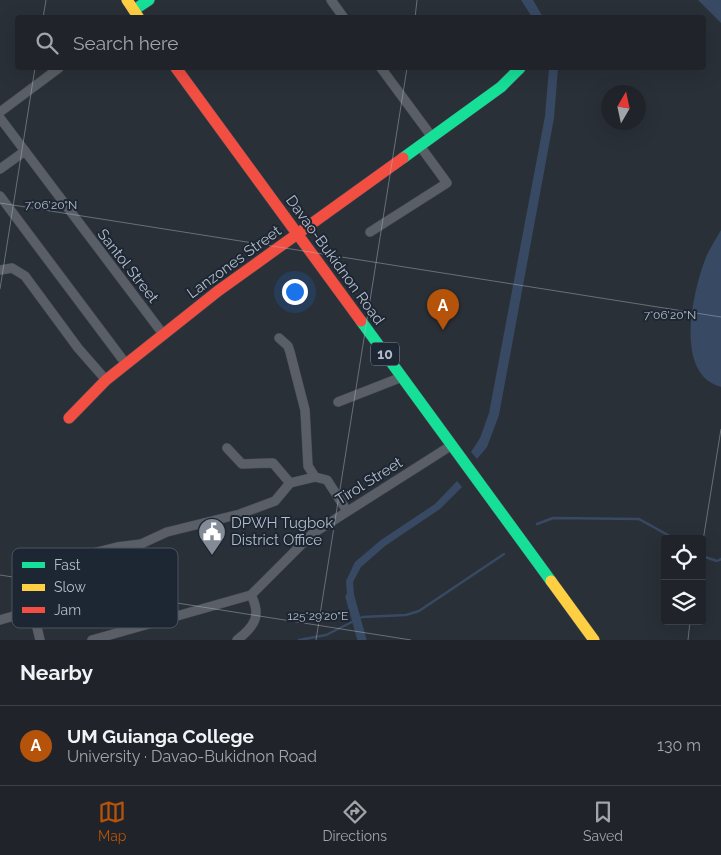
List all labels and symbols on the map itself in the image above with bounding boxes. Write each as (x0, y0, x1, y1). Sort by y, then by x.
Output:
north arrow (601, 85, 646, 130)
street label: Davao-Bukidnon Road (282, 192, 388, 328)
text: 7°06'20"N (25, 198, 77, 212)
street label: Lanzones Street (183, 222, 285, 302)
street label: Santol Street (94, 225, 162, 307)
your location (282, 279, 308, 305)
pin: A (427, 289, 459, 330)
text: 7°06'20"N (644, 308, 696, 322)
road number: 10 (371, 342, 399, 366)
street label: Tirol Street (332, 453, 406, 509)
place label: DPWH Tugbok District Office (231, 514, 333, 549)
public building icon: DPWH Tugbok District Office (197, 517, 227, 556)
legend (12, 548, 178, 628)
text: Fast (54, 557, 81, 573)
text: Slow (54, 579, 86, 595)
text: Jam (54, 602, 81, 618)
text: 125°29'20"E (288, 609, 348, 623)

